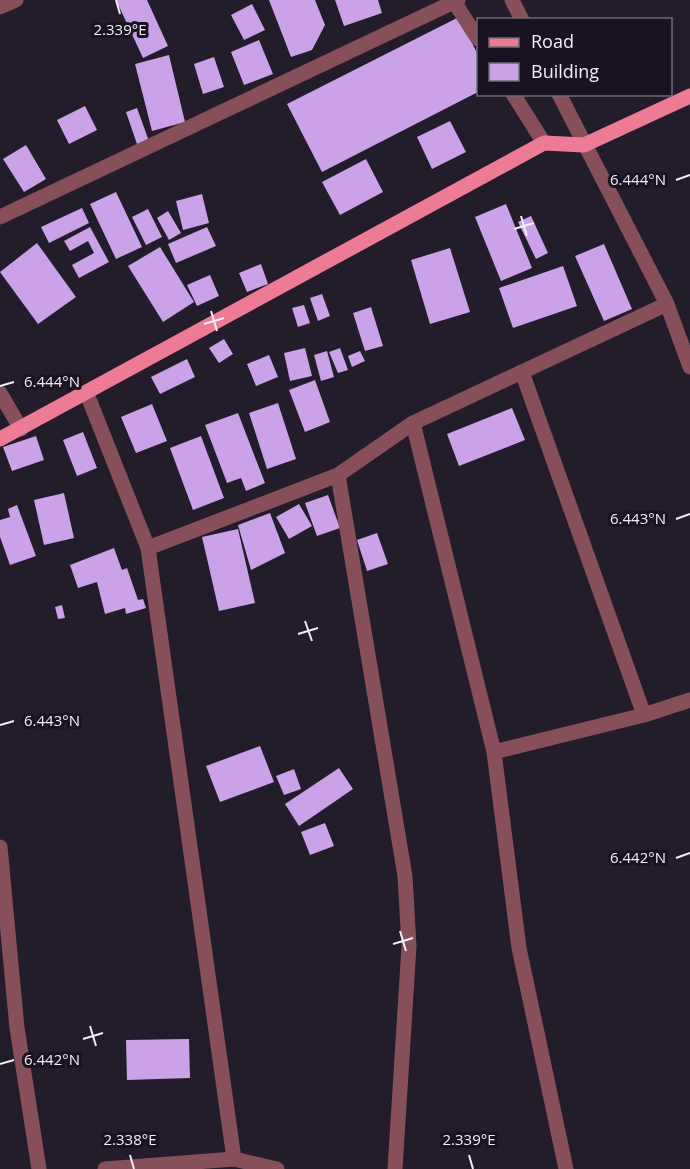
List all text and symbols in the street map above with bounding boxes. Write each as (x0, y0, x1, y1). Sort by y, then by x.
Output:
legend (477, 18, 672, 96)
text: 2.339°E (93, 19, 147, 39)
text: Road (531, 29, 574, 53)
text: Building (531, 59, 599, 83)
text: 6.444°N (610, 169, 666, 189)
text: 6.444°N (24, 371, 80, 391)
text: 6.443°N (610, 508, 666, 528)
text: 6.443°N (24, 710, 80, 730)
text: 6.442°N (610, 847, 666, 867)
text: 6.442°N (24, 1049, 80, 1069)
text: 2.338°E (103, 1129, 157, 1149)
text: 2.339°E (442, 1129, 496, 1149)

